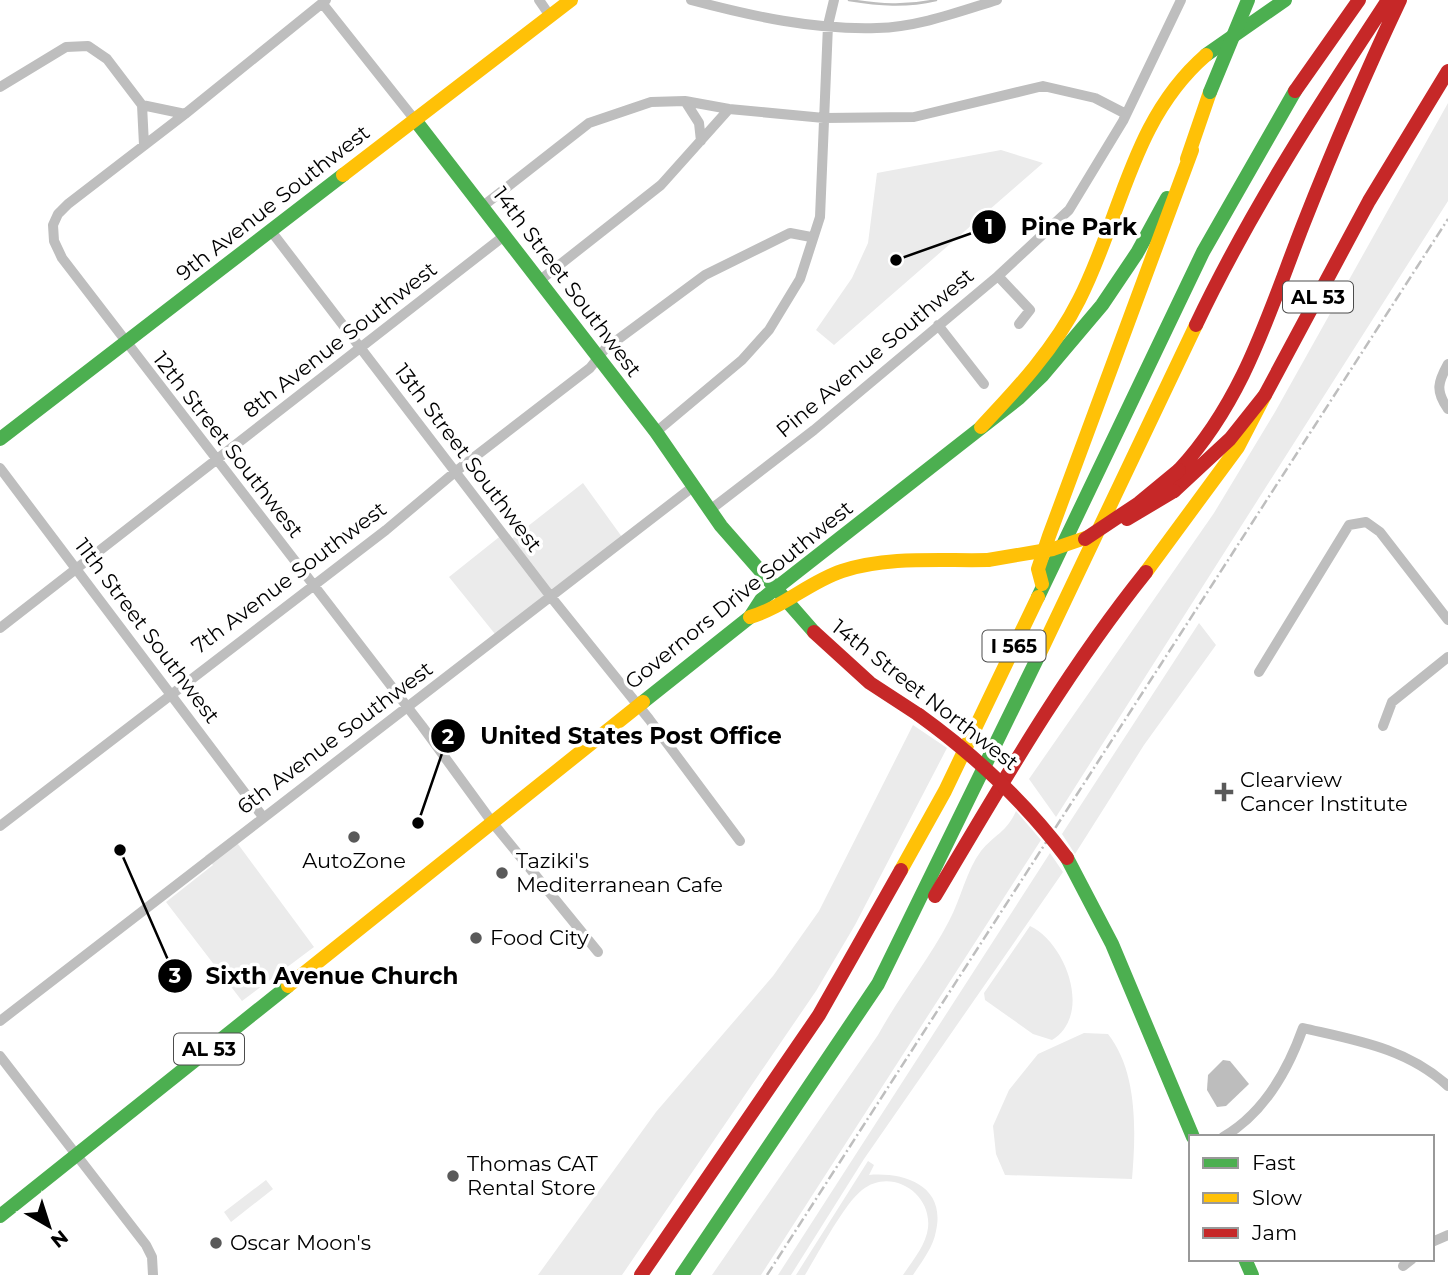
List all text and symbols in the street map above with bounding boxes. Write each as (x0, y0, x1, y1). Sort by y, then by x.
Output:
street label: 9th Avenue Southwest (171, 119, 374, 286)
street label: 14th Street Southwest (488, 182, 647, 381)
callout: Pine Park (972, 205, 1151, 249)
text: Pine Park (1021, 213, 1138, 241)
text: 1 (985, 214, 993, 239)
street label: 8th Avenue Southwest (238, 256, 441, 423)
street label: Pine Avenue Southwest (771, 263, 979, 443)
road number: AL 53 (1283, 282, 1353, 312)
street label: 12th Street Southwest (148, 347, 309, 543)
street label: 13th Street Southwest (390, 359, 547, 557)
street label: Governors Drive Southwest (620, 495, 857, 694)
street label: 7th Avenue Southwest (186, 496, 391, 659)
street label: 11th Street Southwest (70, 533, 225, 728)
street label: 14th Street Northwest (827, 614, 1024, 775)
road number: I 565 (982, 631, 1046, 662)
street label: 6th Avenue Southwest (232, 656, 437, 819)
callout: United States Post Office (431, 714, 795, 758)
text: United States Post Office (480, 722, 782, 750)
text: 2 (442, 724, 454, 749)
place label: Clearview Cancer Institute (1240, 767, 1408, 816)
marker: Clearview Cancer Institute (1214, 782, 1234, 802)
marker: AutoZone (346, 829, 362, 845)
place label: AutoZone (302, 848, 406, 873)
place label: Taziki's Mediterranean Cafe (516, 848, 723, 897)
marker: Taziki's Mediterranean Cafe (494, 865, 510, 881)
place label: Food City (490, 925, 589, 950)
marker: Food City (468, 930, 484, 946)
callout: Sixth Avenue Church (157, 954, 473, 998)
text: Sixth Avenue Church (206, 962, 458, 990)
text: 3 (168, 963, 181, 988)
road number: AL 53 (174, 1034, 244, 1064)
legend (1189, 1135, 1434, 1261)
text: Fast (1252, 1150, 1296, 1175)
place label: Thomas CAT Rental Store (467, 1151, 598, 1200)
marker: Thomas CAT Rental Store (445, 1168, 461, 1184)
text: Slow (1252, 1185, 1302, 1210)
north arrow (14, 1191, 84, 1261)
text: Jam (1251, 1220, 1297, 1245)
text: N (46, 1225, 73, 1253)
place label: Oscar Moon's (230, 1230, 371, 1255)
marker: Oscar Moon's (208, 1235, 224, 1251)

